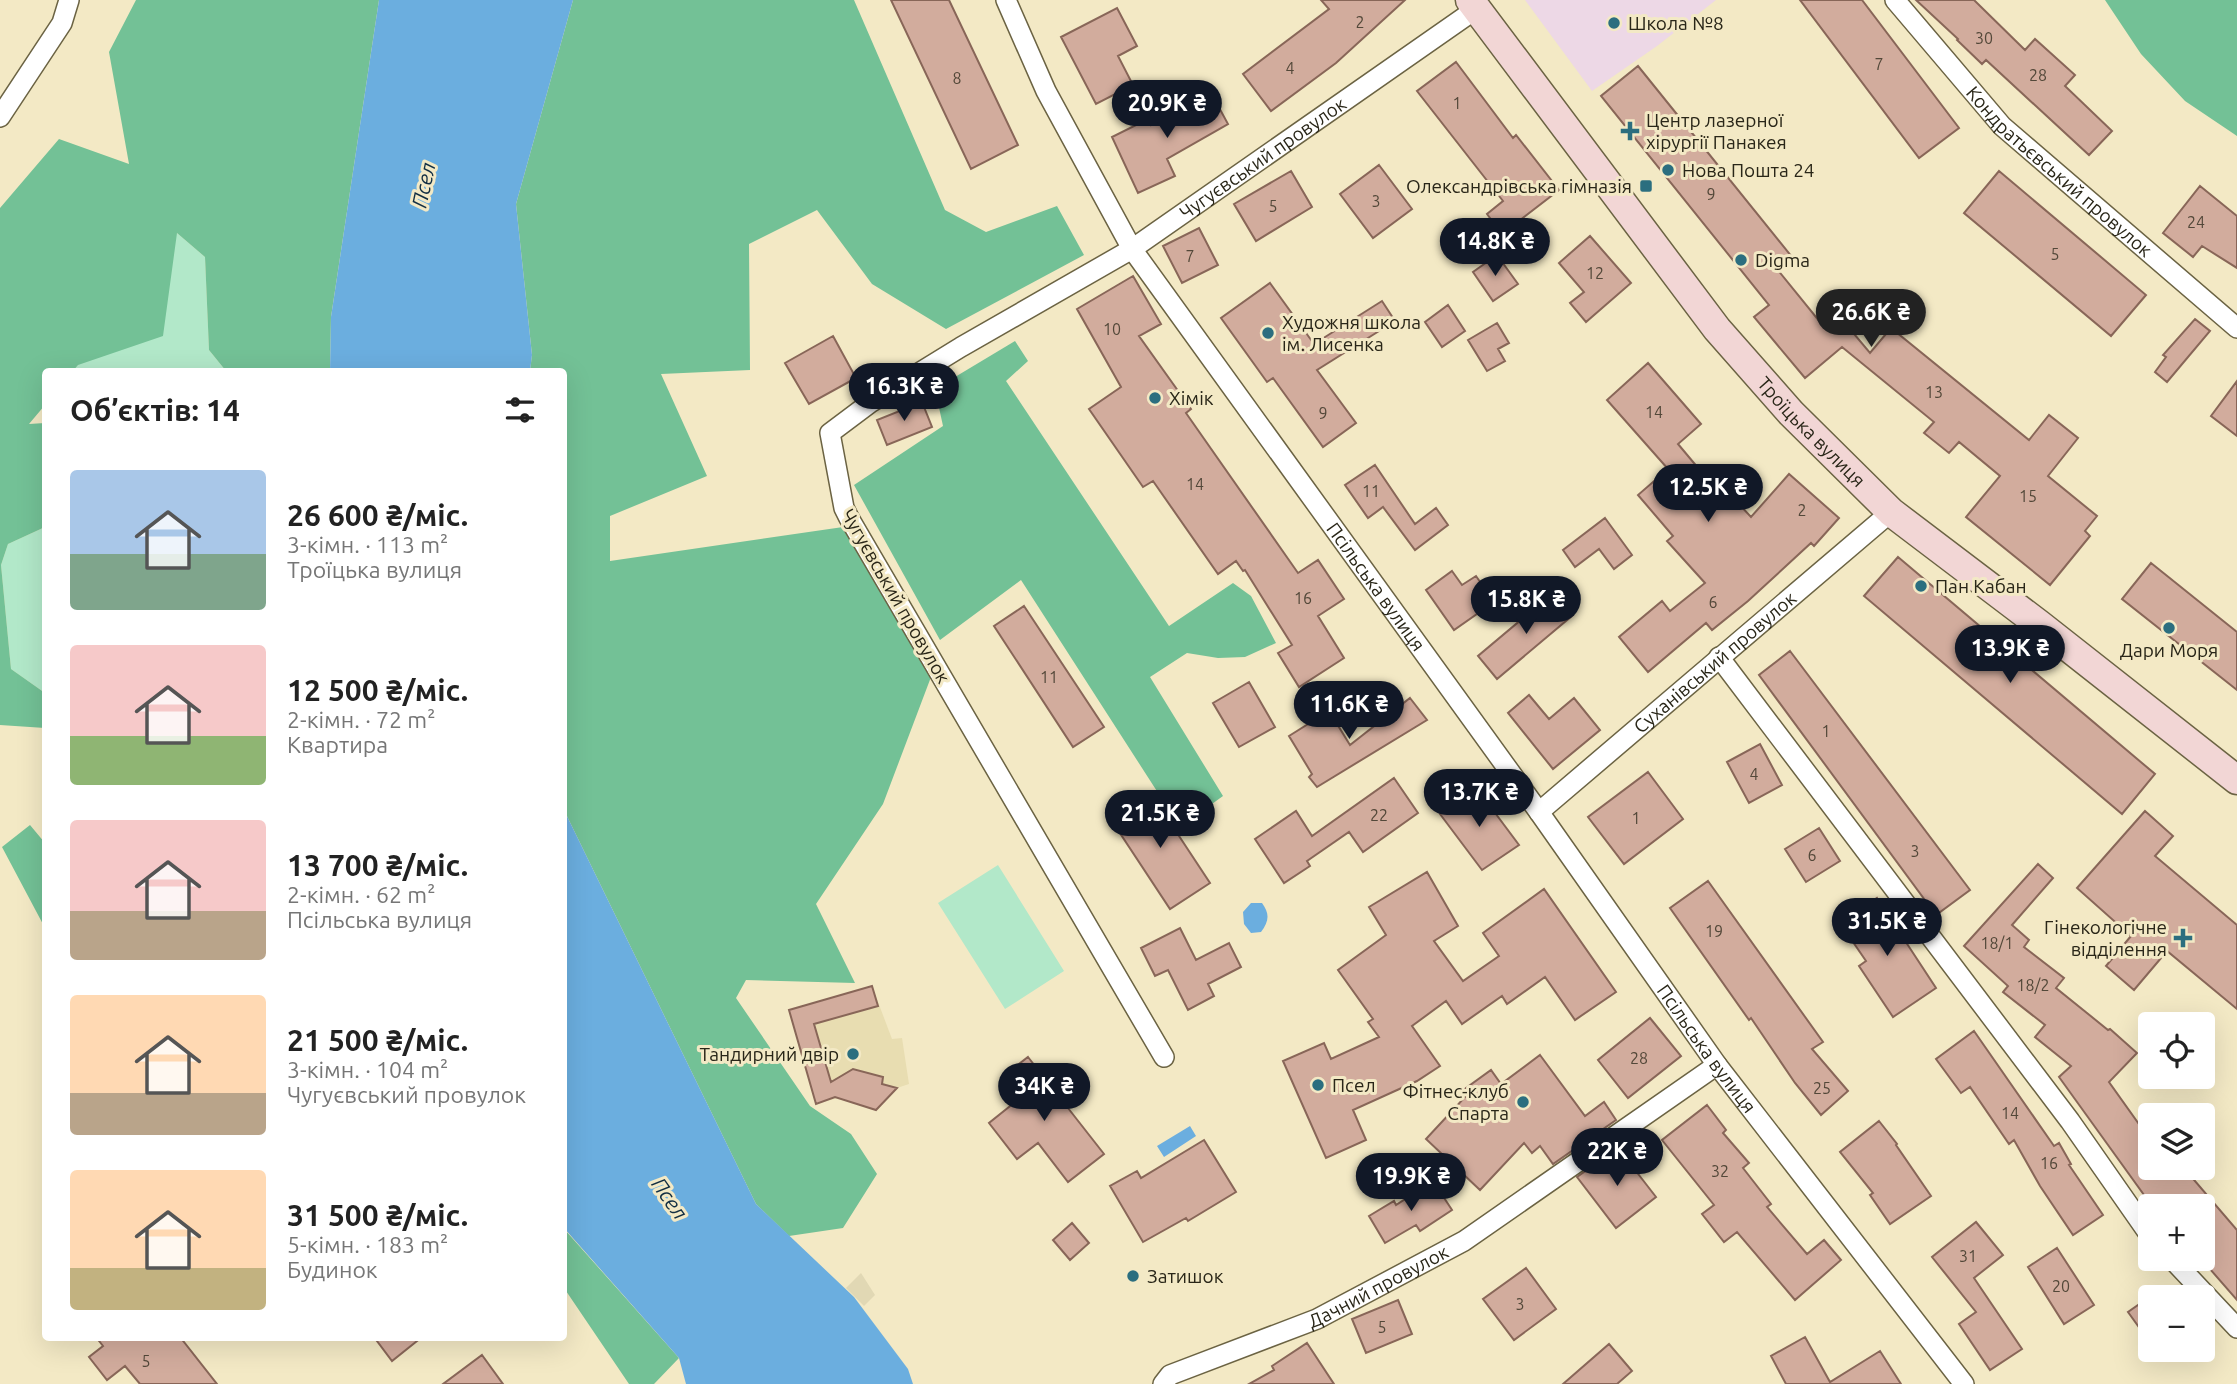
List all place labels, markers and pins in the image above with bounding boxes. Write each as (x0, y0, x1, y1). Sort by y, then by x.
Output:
place label: Школа №8 (1628, 12, 1724, 34)
marker: Школа №8 (1606, 15, 1622, 31)
pin: 20.9K ₴ (1102, 80, 1232, 140)
place label: Центр лазерної хірургії Панакея (1646, 109, 1787, 153)
marker: Центр лазерної хірургії Панакея (1620, 121, 1640, 141)
place label: Нова Пошта 24 (1682, 159, 1815, 181)
marker: Нова Пошта 24 (1660, 162, 1676, 178)
place label: Олександрівська гімназія (1406, 175, 1632, 197)
marker: Олександрівська гімназія (1638, 178, 1654, 194)
pin: 14.8K ₴ (1430, 218, 1560, 278)
place label: Digma (1755, 249, 1810, 271)
marker: Digma (1733, 252, 1749, 268)
pin: 26.6K ₴ (1806, 290, 1936, 349)
place label: Художня школа ім. Лисенка (1282, 311, 1421, 355)
marker: Художня школа ім. Лисенка (1260, 325, 1276, 341)
pin: 16.3K ₴ (839, 364, 969, 423)
place label: Хімік (1169, 387, 1214, 409)
marker: Хімік (1147, 390, 1163, 406)
pin: 12.5K ₴ (1643, 464, 1773, 524)
place label: Пан Кабан (1935, 575, 2027, 597)
pin: 15.8K ₴ (1461, 576, 1591, 636)
marker: Пан Кабан (1913, 578, 1929, 594)
marker: Дари Моря (2161, 620, 2177, 636)
pin: 13.9K ₴ (1945, 626, 2075, 685)
place label: Дари Моря (2120, 639, 2218, 661)
pin: 11.6K ₴ (1284, 682, 1414, 741)
pin: 13.7K ₴ (1414, 770, 1544, 829)
pin: 21.5K ₴ (1095, 790, 1225, 850)
pin: 31.5K ₴ (1822, 898, 1952, 958)
place label: Гінекологічне відділення (2044, 916, 2167, 960)
marker: Гінекологічне відділення (2173, 928, 2193, 948)
place label: Тандирний двір (700, 1043, 839, 1065)
marker: Тандирний двір (845, 1046, 861, 1062)
pin: 34K ₴ (995, 1064, 1093, 1123)
place label: Псел (1332, 1074, 1376, 1096)
marker: Псел (1310, 1077, 1326, 1093)
place label: Фітнес-клуб Спарта (1402, 1080, 1509, 1124)
marker: Фітнес-клуб Спарта (1515, 1094, 1531, 1110)
pin: 22K ₴ (1568, 1128, 1666, 1188)
pin: 19.9K ₴ (1346, 1154, 1476, 1213)
place label: Затишок (1147, 1265, 1224, 1287)
marker: Затишок (1125, 1268, 1141, 1284)

